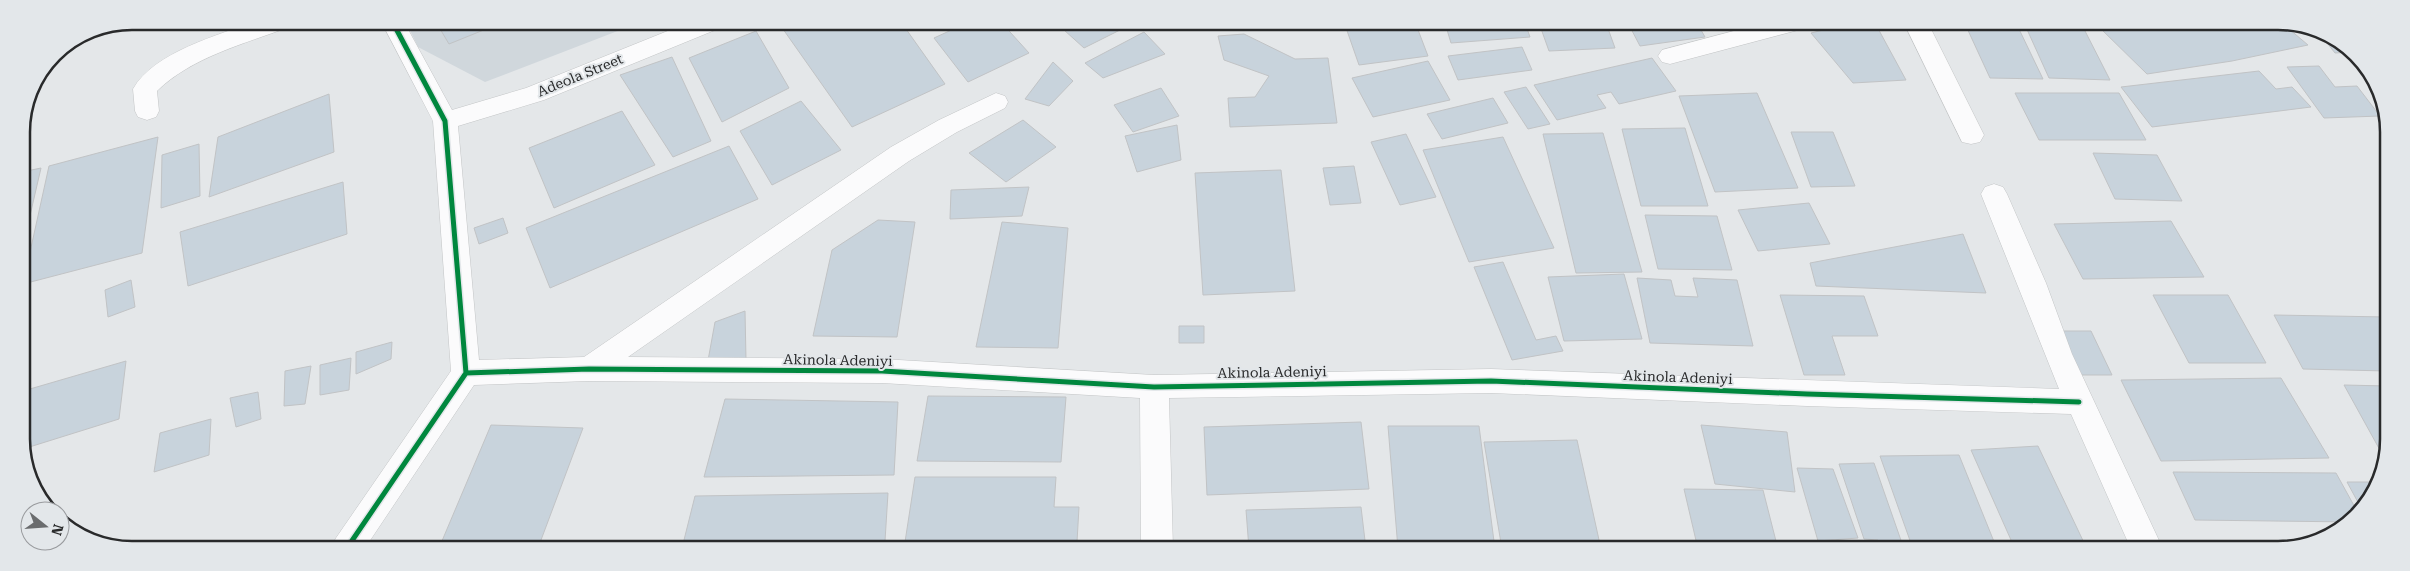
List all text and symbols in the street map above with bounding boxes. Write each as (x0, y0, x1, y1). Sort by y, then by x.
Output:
street label: Adeola Street (535, 51, 625, 99)
street label: Akinola Adeniyi (783, 351, 893, 369)
street label: Akinola Adeniyi (1217, 363, 1327, 381)
street label: Akinola Adeniyi (1623, 367, 1733, 387)
north arrow (20, 501, 70, 551)
text: N (48, 522, 67, 538)

